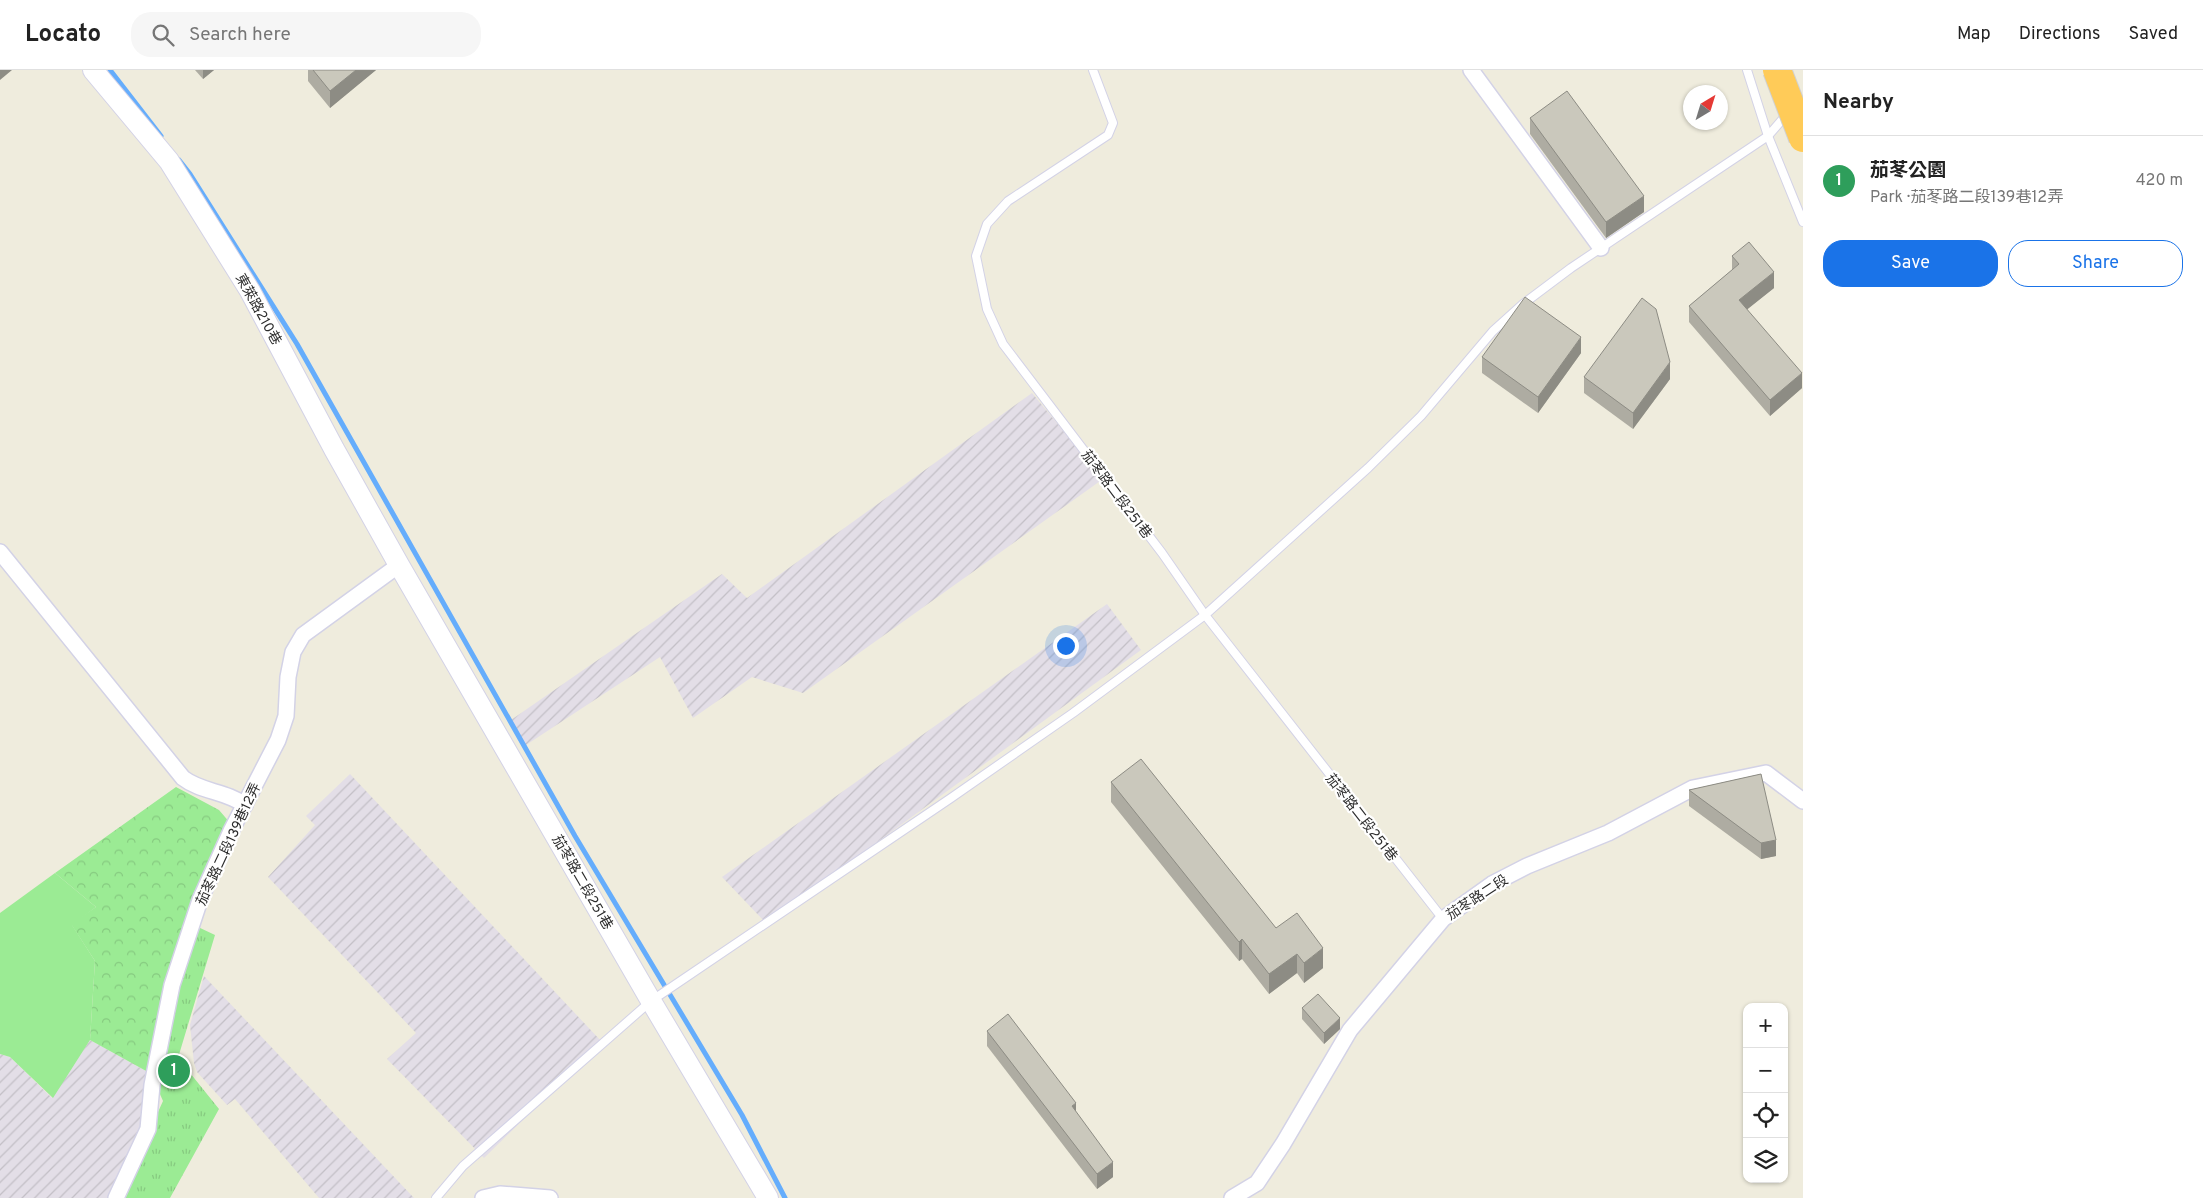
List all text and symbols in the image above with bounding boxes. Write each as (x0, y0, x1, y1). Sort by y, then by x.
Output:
search box (131, 12, 481, 57)
text: Locato (25, 20, 101, 50)
icon: search (149, 21, 177, 49)
text: Search here (189, 23, 291, 47)
text: Map (1957, 23, 1991, 46)
text: Directions (2019, 23, 2101, 46)
text: Saved (2129, 23, 2178, 46)
north arrow (1683, 85, 1728, 130)
text: Nearby (1823, 89, 1894, 116)
text: 茄苳公園 (1870, 159, 1946, 183)
text: 1 (1836, 171, 1842, 191)
text: 420 m (2136, 171, 2183, 191)
text: Park · 茄苳路二段139巷12弄 (1870, 188, 2063, 208)
button: Save (1823, 240, 1998, 287)
button: Share (2008, 240, 2183, 287)
street label: 東萊路210巷 (231, 271, 284, 348)
street label: 茄苳路二段251巷 (1077, 447, 1155, 543)
your location (1053, 633, 1079, 659)
street label: 茄苳路二段251巷 (1321, 771, 1400, 865)
street label: 茄苳路二段139巷12弄 (193, 781, 265, 909)
street label: 茄苳路二段251巷 (548, 832, 616, 933)
street label: 茄苳路二段 (1444, 872, 1512, 924)
map controls (1743, 1003, 1788, 1183)
button: + (1743, 1003, 1788, 1048)
button: − (1743, 1048, 1788, 1093)
pin: 1 (158, 1052, 190, 1090)
button: locate (1743, 1093, 1788, 1138)
button: layers (1743, 1138, 1788, 1183)

